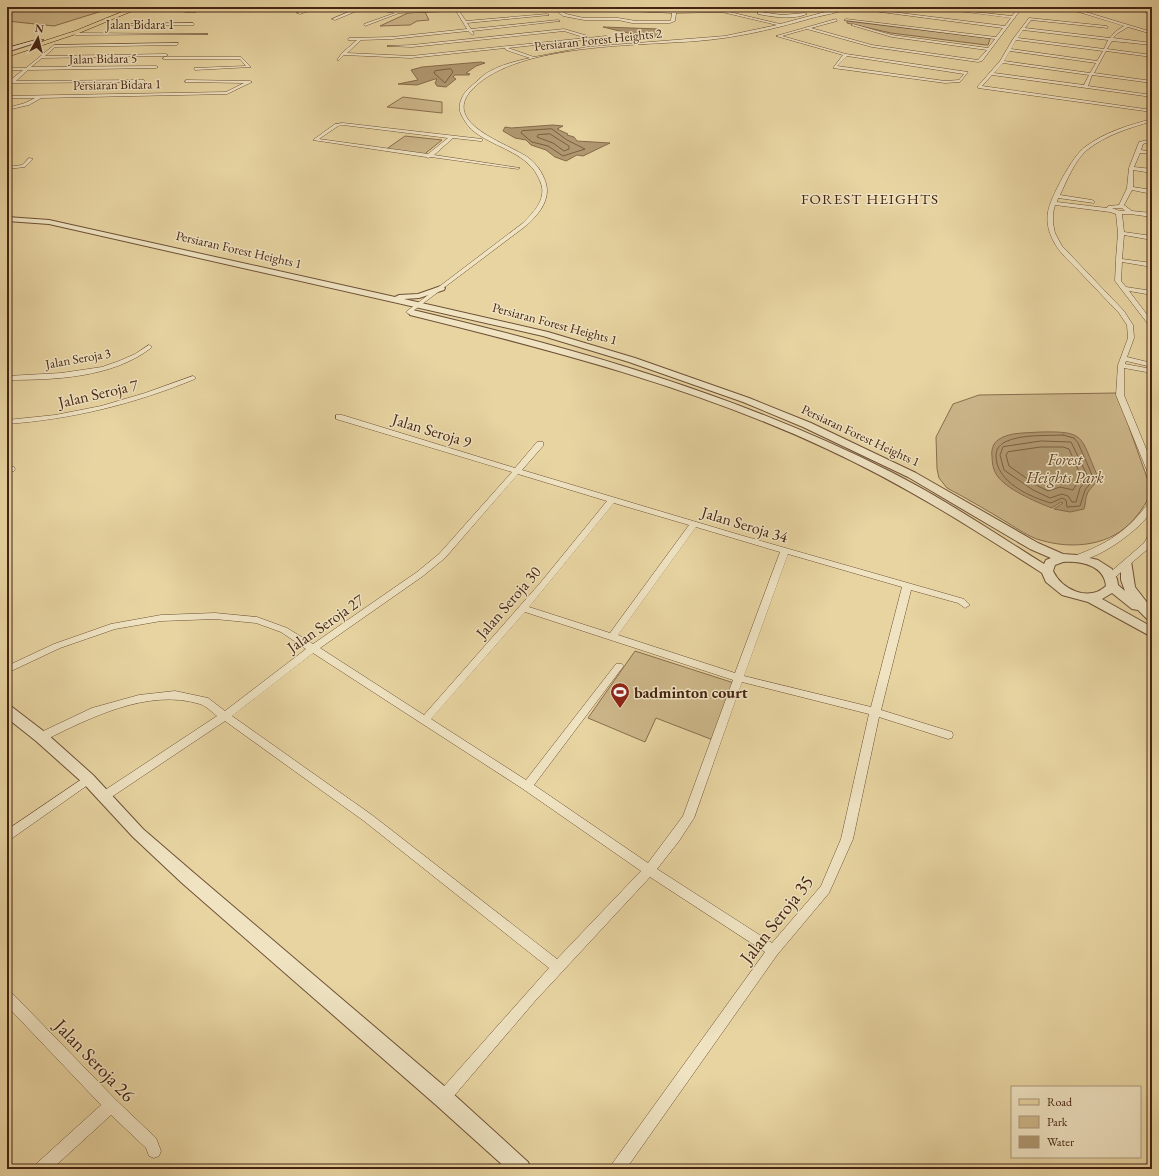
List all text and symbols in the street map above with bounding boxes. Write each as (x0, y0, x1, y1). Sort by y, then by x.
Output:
street label: Jalan Bidara 1 (105, 16, 174, 33)
north arrow (18, 18, 58, 58)
text: N (34, 21, 45, 36)
street label: Persiaran Forest Heights 2 (533, 24, 664, 55)
street label: Jalan Bidara 5 (68, 49, 137, 68)
street label: Persiaran Bidara 1 (73, 75, 161, 94)
district label: FOREST HEIGHTS (801, 189, 939, 208)
street label: Persiaran Forest Heights 1 (174, 227, 304, 272)
street label: Persiaran Forest Heights 1 (490, 299, 619, 348)
street label: Jalan Seroja 3 (43, 344, 112, 373)
street label: Jalan Seroja 7 (54, 374, 140, 413)
street label: Persiaran Forest Heights 1 (799, 401, 923, 470)
street label: Jalan Seroja 9 (388, 408, 474, 453)
park label: Forest Heights Park (1025, 449, 1105, 488)
street label: Jalan Seroja 34 (697, 501, 791, 548)
street label: Jalan Seroja 30 (470, 562, 546, 644)
street label: Jalan Seroja 27 (281, 589, 368, 659)
sports icon: badminton court (609, 681, 631, 709)
place label: badminton court (634, 682, 748, 703)
street label: Jalan Seroja 35 (733, 870, 819, 970)
street label: Jalan Seroja 26 (47, 1012, 140, 1107)
legend (1011, 1086, 1141, 1158)
text: Road (1047, 1094, 1073, 1110)
text: Park (1047, 1114, 1068, 1130)
text: Water (1047, 1134, 1074, 1150)

